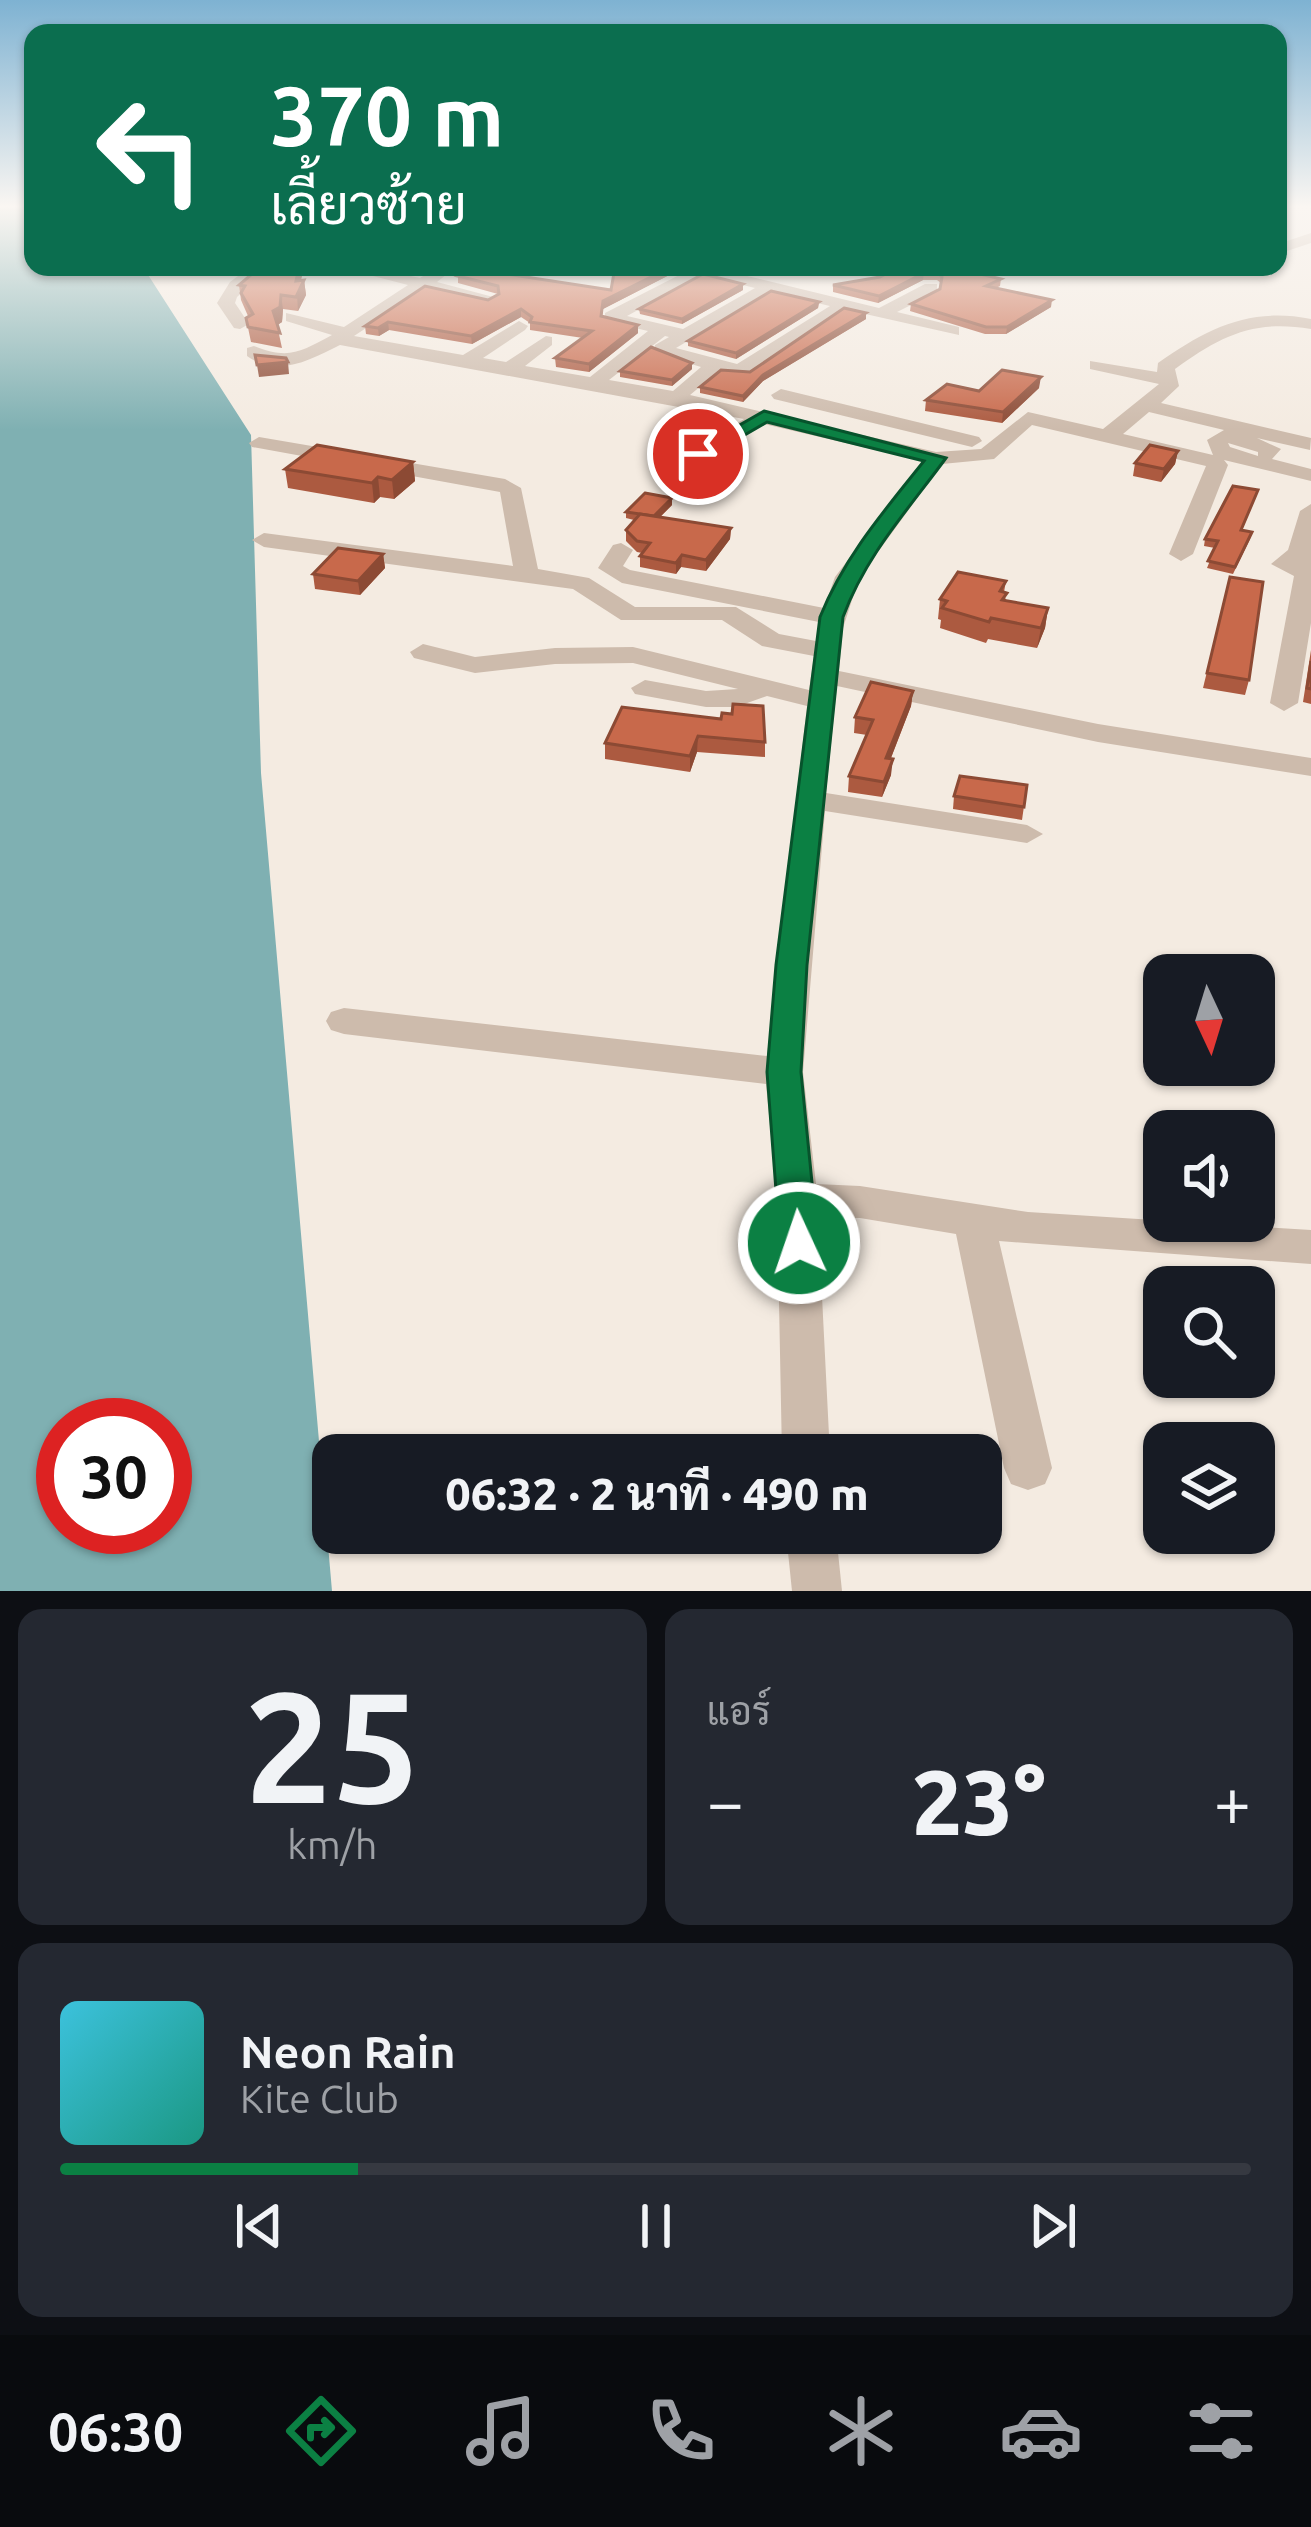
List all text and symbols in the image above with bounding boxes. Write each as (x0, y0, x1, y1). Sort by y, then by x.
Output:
text: 370 m (270, 68, 504, 162)
icon: left (72, 72, 228, 228)
text: เลี้ยวซ้าย (270, 174, 467, 234)
pin (647, 403, 749, 505)
icon: arrive (665, 421, 731, 487)
north arrow (1143, 954, 1275, 1086)
map controls (1143, 954, 1275, 1554)
button: sound (1143, 1110, 1275, 1242)
position arrow (736, 1180, 862, 1306)
button: search (1143, 1266, 1275, 1398)
speed limit sign: 30 (36, 1398, 192, 1554)
button: layers (1143, 1422, 1275, 1554)
text: 06:32 · 2 นาที · 490 m (445, 1468, 869, 1519)
text: 25 (244, 1658, 420, 1832)
text: แอร์ (707, 1689, 771, 1732)
text: 23° (912, 1751, 1046, 1852)
text: − (707, 1764, 744, 1838)
text: + (1214, 1764, 1251, 1838)
text: km/h (287, 1823, 377, 1866)
text: Neon Rain (240, 2026, 455, 2077)
text: Kite Club (240, 2077, 399, 2120)
icon: previous (226, 2193, 292, 2259)
icon: pause (623, 2193, 689, 2259)
icon: next (1020, 2193, 1086, 2259)
icon: directions (279, 2389, 363, 2473)
icon: music (459, 2389, 543, 2473)
icon: phone (639, 2389, 723, 2473)
icon: climate (819, 2389, 903, 2473)
icon: car (999, 2389, 1083, 2473)
icon: filters (1179, 2389, 1263, 2473)
text: 06:30 (48, 2401, 183, 2461)

